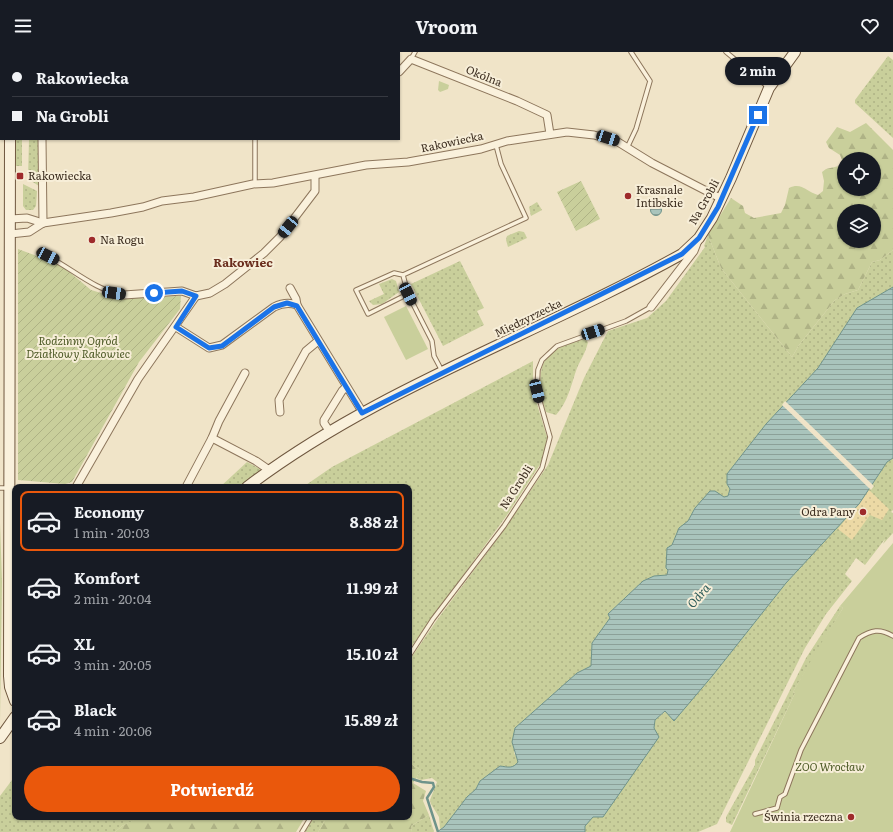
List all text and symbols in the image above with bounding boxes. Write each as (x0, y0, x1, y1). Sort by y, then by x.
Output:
text: Vroom (415, 13, 478, 40)
icon: menu (12, 15, 34, 37)
icon: heart (859, 15, 881, 37)
callout: 2 min (725, 57, 791, 85)
street label: Okólna (464, 61, 505, 90)
text: 2 min (740, 61, 776, 80)
text: Rakowiecka (36, 66, 129, 89)
text: Na Grobli (36, 104, 109, 127)
route end (749, 106, 767, 124)
street label: Rakowiecka (419, 127, 485, 155)
car (595, 129, 621, 147)
map controls (837, 152, 881, 248)
button: locate (837, 152, 881, 196)
place label: Rakowiecka (28, 167, 92, 183)
marker: Rakowiecka (15, 171, 25, 181)
street label: Na Grobli (684, 175, 722, 227)
place label: Krasnale Intibskie (636, 181, 683, 210)
marker: Krasnale Intibskie (623, 191, 633, 201)
button: layers (837, 204, 881, 248)
car (276, 214, 300, 240)
place label: Na Rogu (100, 231, 144, 247)
marker: Na Rogu (87, 235, 97, 245)
car (35, 245, 61, 267)
district label: Rakowiec (213, 253, 273, 271)
car (397, 281, 419, 307)
route start (145, 284, 163, 302)
car (101, 285, 127, 301)
street label: Międzyrzecka (491, 294, 564, 340)
car (580, 323, 606, 341)
park label: Rodzinny Ogród Działkowy Rakowiec (26, 332, 130, 361)
car (528, 378, 546, 404)
street label: Na Grobli (495, 461, 536, 512)
text: Economy (74, 500, 144, 523)
icon: car (26, 503, 62, 539)
place label: Odra Pany (801, 503, 856, 519)
marker: Odra Pany (858, 507, 868, 517)
text: 8.88 zł (350, 510, 398, 533)
text: 1 min · 20:03 (74, 523, 150, 542)
text: Komfort (74, 566, 140, 589)
icon: car (26, 569, 62, 605)
text: 11.99 zł (347, 576, 398, 599)
water label: Odra (683, 579, 714, 612)
text: 2 min · 20:04 (74, 589, 151, 608)
text: XL (74, 632, 95, 655)
icon: car (26, 635, 62, 671)
text: 15.10 zł (346, 642, 398, 665)
text: 3 min · 20:05 (74, 655, 151, 674)
text: Black (74, 698, 117, 721)
icon: car (26, 701, 62, 737)
text: 15.89 zł (345, 708, 398, 731)
text: 4 min · 20:06 (74, 721, 152, 740)
park label: ZOO Wrocław (795, 758, 865, 774)
button: Potwierdź (24, 766, 400, 812)
place label: Świnia rzeczna (764, 808, 843, 824)
marker: Świnia rzeczna (846, 812, 856, 822)

